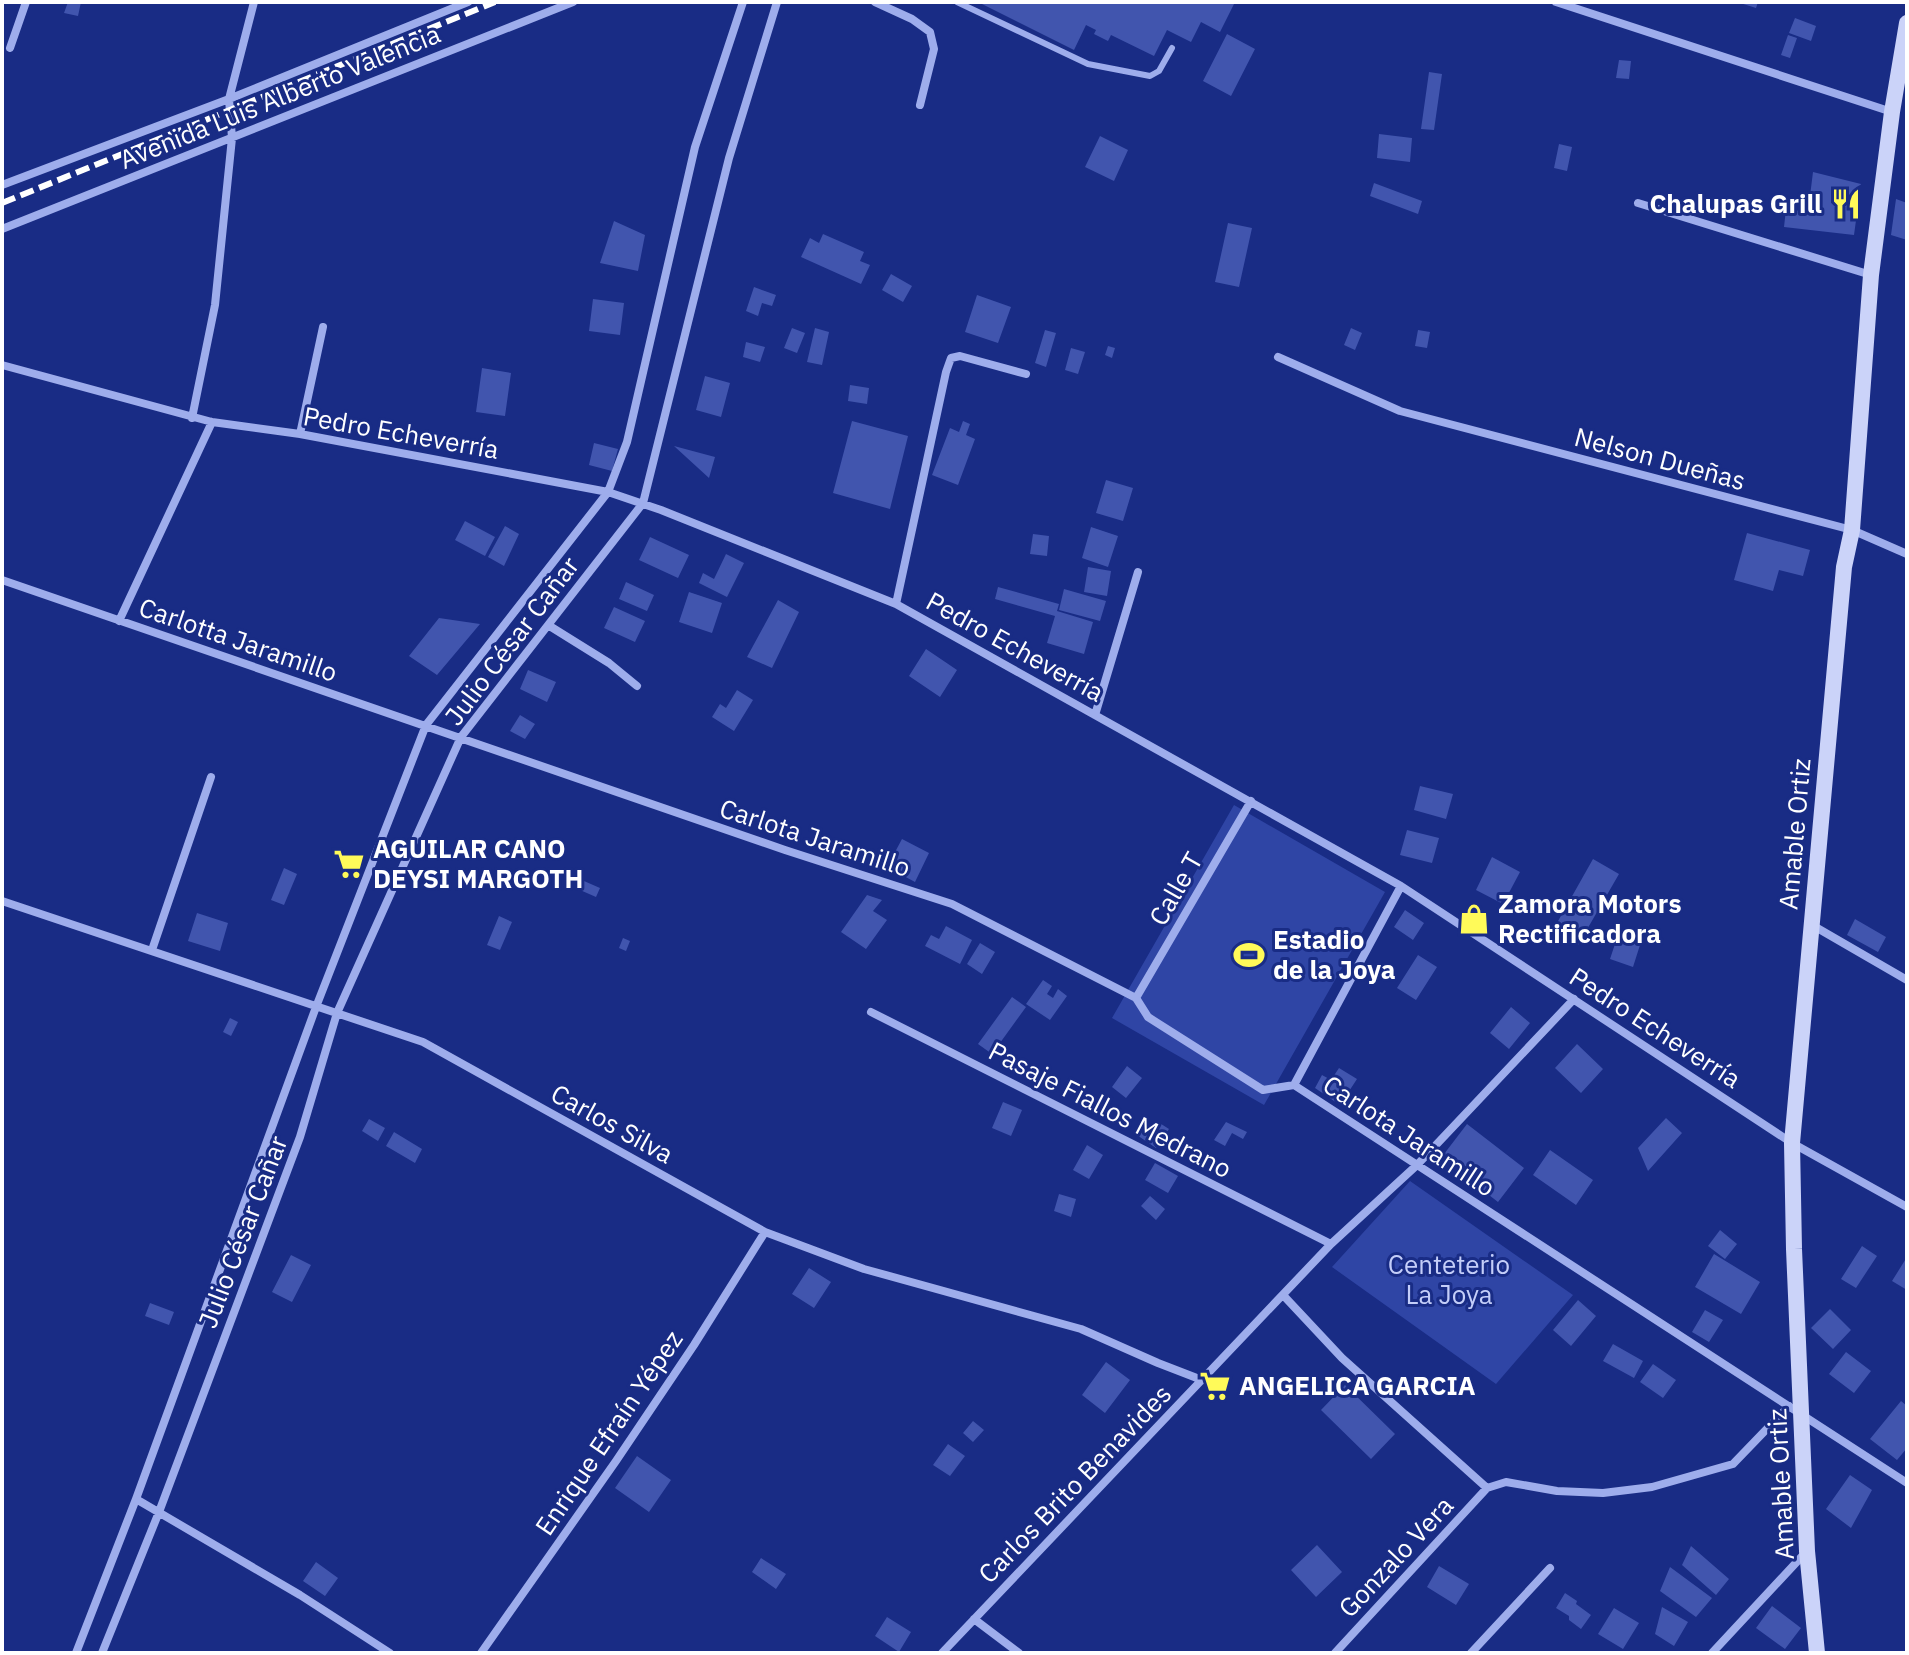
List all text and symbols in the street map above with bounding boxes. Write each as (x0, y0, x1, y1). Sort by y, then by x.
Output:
street label: Avenida Luis Alberto Valencia (114, 16, 445, 176)
place label: Chalupas Grill (1649, 186, 1822, 220)
restaurant icon: Chalupas Grill (1829, 187, 1863, 221)
street label: Pedro Echeverría (301, 398, 502, 466)
street label: Nelson Dueñas (1571, 419, 1749, 497)
street label: Julio César Cañar (436, 549, 586, 732)
street label: Pedro Echeverría (921, 583, 1110, 709)
street label: Carlotta Jaramillo (135, 589, 342, 689)
street label: Amable Ortiz (1770, 757, 1818, 911)
street label: Carlota Jaramillo (716, 790, 915, 884)
place label: AGUILAR CANO DEYSI MARGOTH (373, 831, 583, 895)
street label: Calle T (1141, 846, 1210, 931)
supermarket icon: AGUILAR CANO DEYSI MARGOTH (332, 847, 366, 881)
place label: Zamora Motors Rectificadora (1498, 886, 1681, 950)
shop icon: Zamora Motors Rectificadora (1457, 902, 1491, 936)
place label: Estadio de la Joya (1273, 922, 1396, 986)
sports icon: Estadio de la Joya (1232, 938, 1266, 972)
street label: Pedro Echeverría (1563, 959, 1748, 1095)
street label: Pasaje Fiallos Medrano (983, 1033, 1238, 1185)
street label: Carlota Jaramillo (1317, 1067, 1502, 1203)
street label: Carlos Silva (545, 1076, 680, 1171)
street label: Julio César Cañar (190, 1130, 295, 1333)
park label: Centeterio La Joya (1388, 1247, 1510, 1311)
street label: Enrique Efraín Yépez (527, 1323, 689, 1542)
place label: ANGELICA GARCIA (1239, 1368, 1476, 1402)
supermarket icon: ANGELICA GARCIA (1198, 1369, 1232, 1403)
street label: Carlos Brito Benavides (970, 1377, 1178, 1590)
street label: Amable Ortiz (1759, 1407, 1801, 1561)
street label: Gonzalo Vera (1330, 1488, 1460, 1624)

